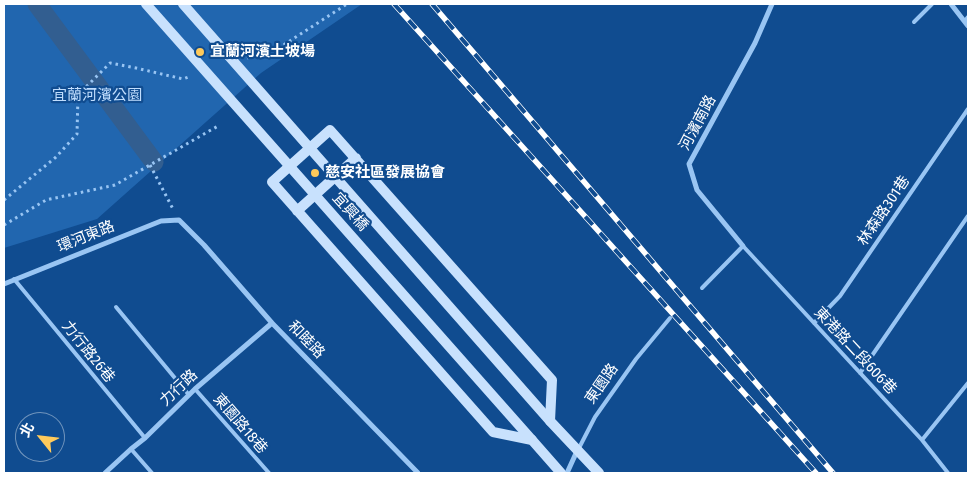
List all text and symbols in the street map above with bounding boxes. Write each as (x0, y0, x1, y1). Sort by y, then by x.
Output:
place label: 宜蘭河濱土坡場 (210, 43, 315, 61)
marker: 宜蘭河濱土坡場 (194, 46, 206, 58)
park label: 宜蘭河濱公園 (52, 87, 142, 105)
street label: 河濱南路 (676, 92, 720, 154)
place label: 慈安社區發展協會 (325, 164, 445, 182)
marker: 慈安社區發展協會 (309, 167, 321, 179)
street label: 林森路301巷 (854, 173, 914, 249)
street label: 宜興橋 (328, 189, 372, 235)
street label: 環河東路 (55, 217, 117, 257)
street label: 東港路二段606巷 (810, 304, 900, 398)
street label: 力行路26巷 (58, 318, 118, 386)
street label: 和睦路 (284, 318, 328, 362)
street label: 東園路 (582, 360, 622, 408)
street label: 力行路 (156, 366, 202, 410)
street label: 東園路18巷 (209, 390, 271, 458)
north arrow (15, 412, 65, 462)
text: 北 (16, 420, 38, 440)

